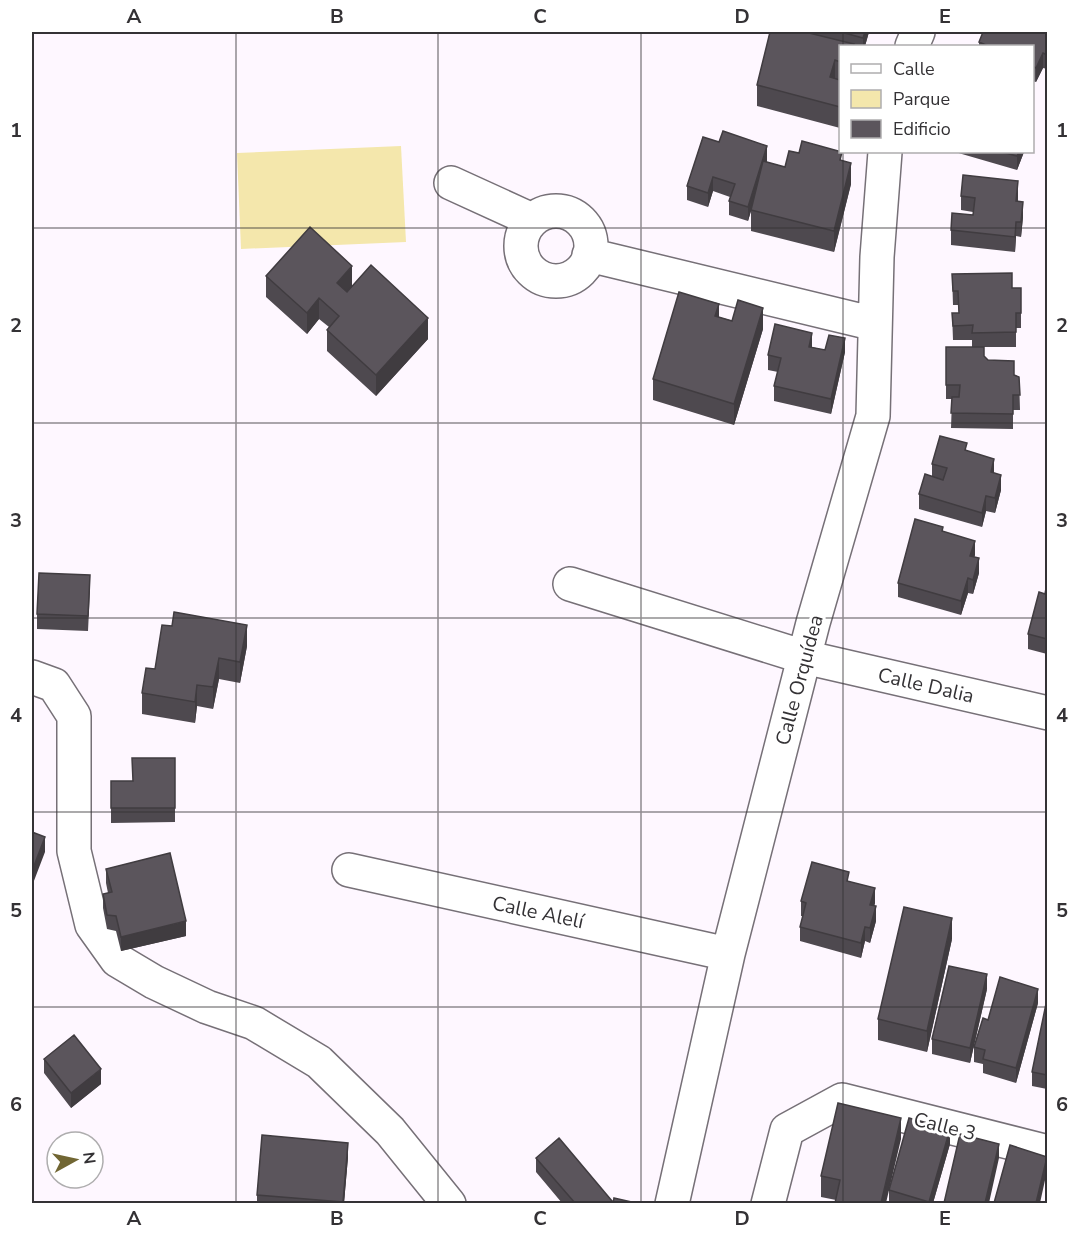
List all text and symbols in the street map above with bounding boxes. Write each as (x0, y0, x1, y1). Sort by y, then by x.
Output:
text: A (127, 3, 142, 30)
text: B (330, 3, 344, 30)
text: C (533, 3, 547, 30)
text: D (734, 3, 750, 30)
text: E (939, 3, 951, 30)
legend (839, 45, 1034, 153)
text: Calle (893, 57, 935, 81)
text: Parque (893, 87, 950, 111)
text: 1 (10, 117, 22, 144)
text: Edificio (893, 117, 951, 141)
text: 1 (1056, 117, 1068, 144)
text: 2 (10, 312, 22, 339)
text: 2 (1056, 312, 1068, 339)
text: 3 (10, 507, 22, 534)
text: 3 (1056, 507, 1068, 534)
street label: Calle Orquídea (769, 612, 830, 748)
street label: Calle Dalia (875, 661, 977, 710)
text: 4 (10, 702, 22, 729)
text: 4 (1056, 702, 1068, 729)
street label: Calle Alelí (490, 890, 587, 936)
text: 5 (10, 897, 22, 924)
text: 5 (1056, 897, 1068, 924)
text: 6 (10, 1091, 22, 1118)
text: 6 (1056, 1091, 1068, 1118)
street label: Calle 3 (911, 1106, 979, 1147)
north arrow (45, 1130, 105, 1190)
text: N (77, 1151, 101, 1166)
text: A (127, 1205, 142, 1232)
text: B (330, 1205, 344, 1232)
text: C (533, 1205, 547, 1232)
text: D (734, 1205, 750, 1232)
text: E (939, 1205, 951, 1232)

